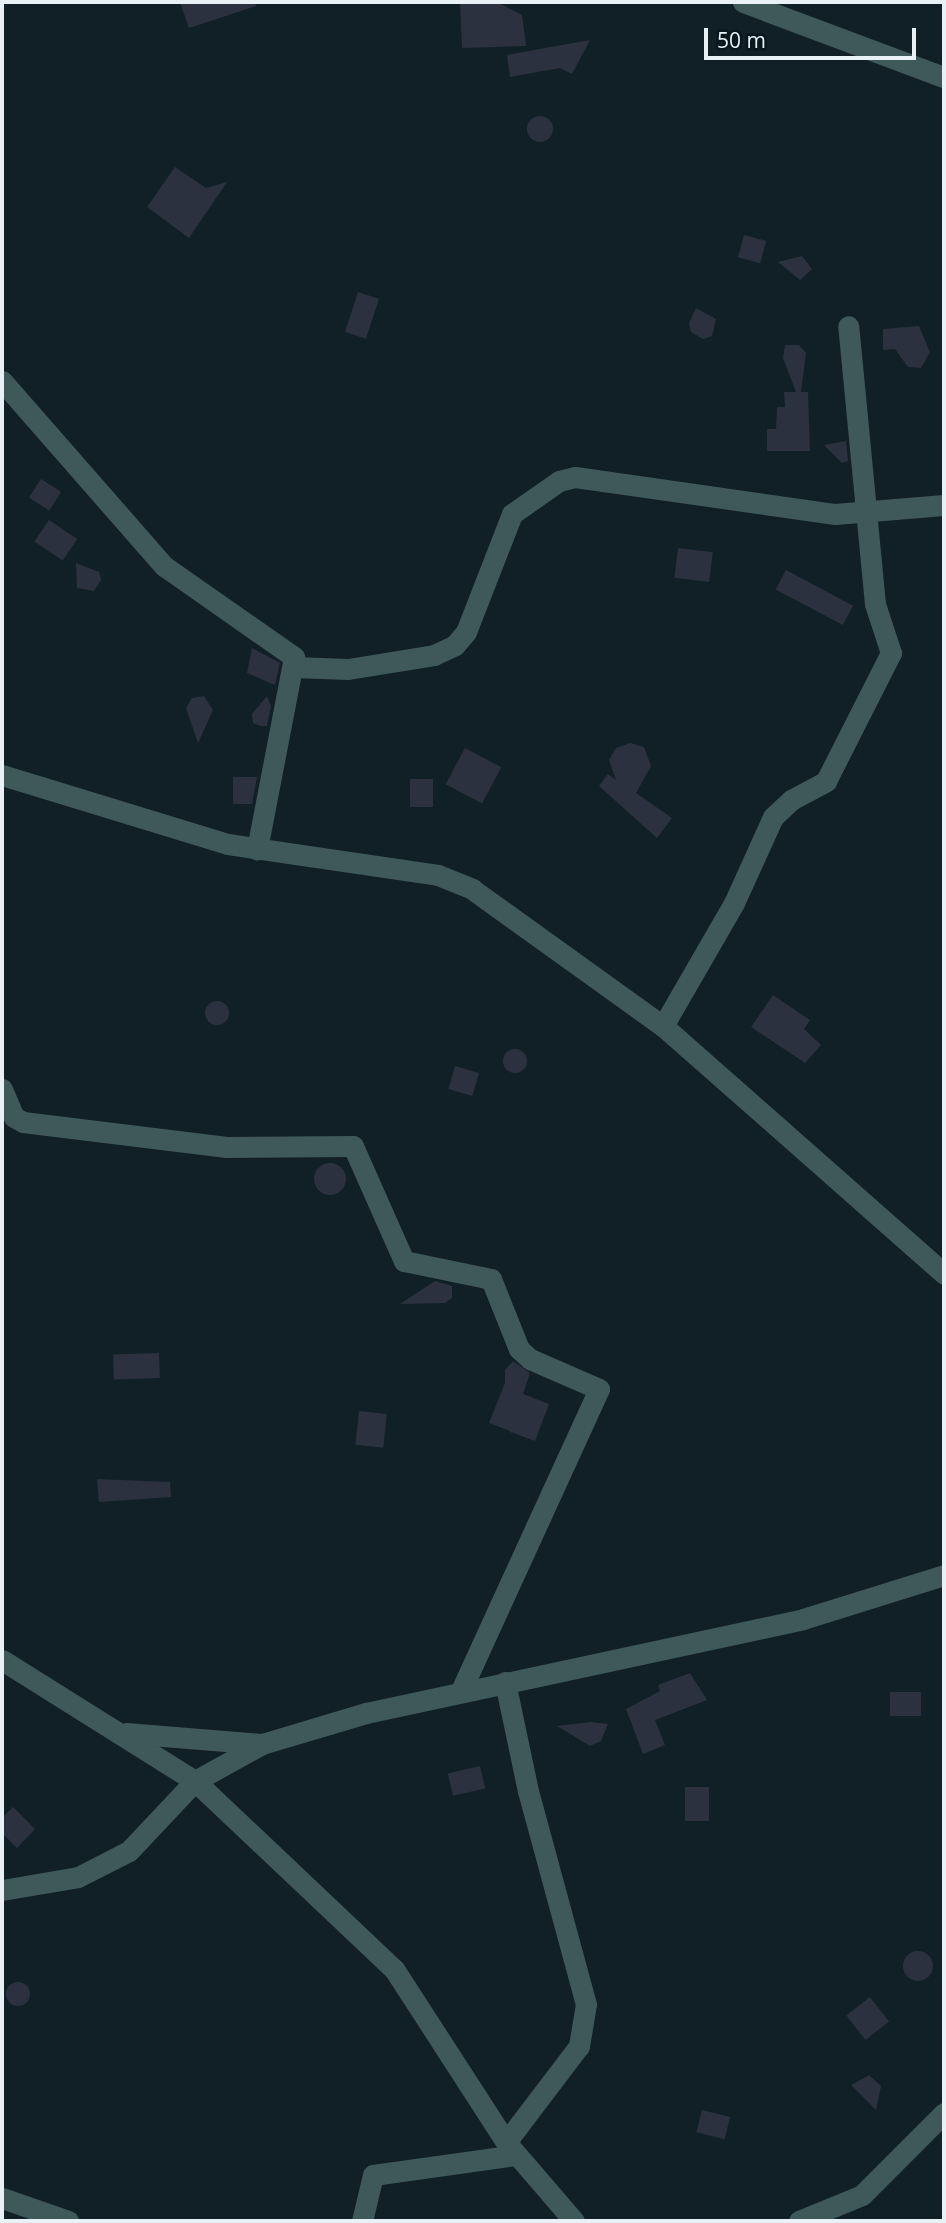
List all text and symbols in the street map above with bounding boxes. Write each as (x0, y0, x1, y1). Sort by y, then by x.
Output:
scale bar (708, 14, 920, 58)
text: 50 m (717, 26, 766, 54)

